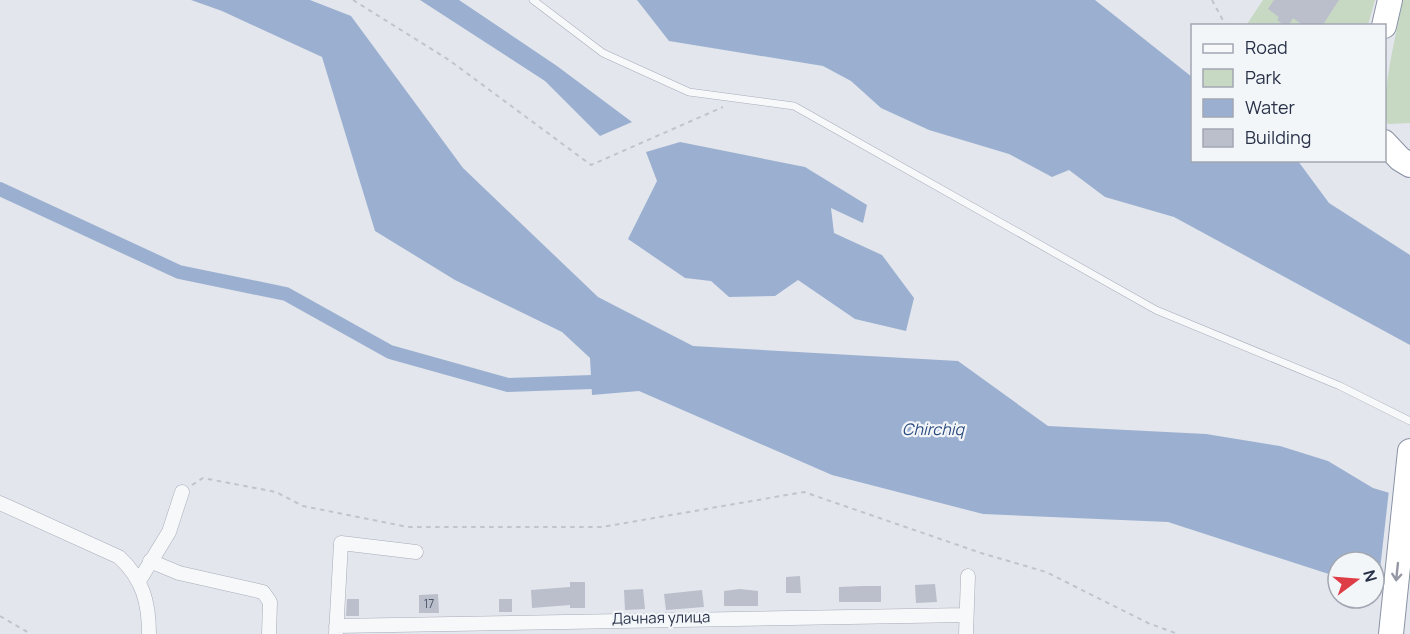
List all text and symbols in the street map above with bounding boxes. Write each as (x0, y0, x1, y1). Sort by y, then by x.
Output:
legend (1191, 24, 1386, 162)
text: Road (1245, 35, 1288, 59)
text: Park (1245, 65, 1282, 89)
text: Water (1245, 95, 1295, 119)
text: Building (1245, 125, 1311, 149)
water label: Chirchiq (902, 418, 965, 440)
north arrow (1326, 550, 1386, 610)
one-way arrow (1391, 561, 1402, 581)
text: N (1358, 567, 1383, 584)
house number: 17 (424, 595, 434, 612)
street label: Дачная улица (612, 606, 710, 629)

